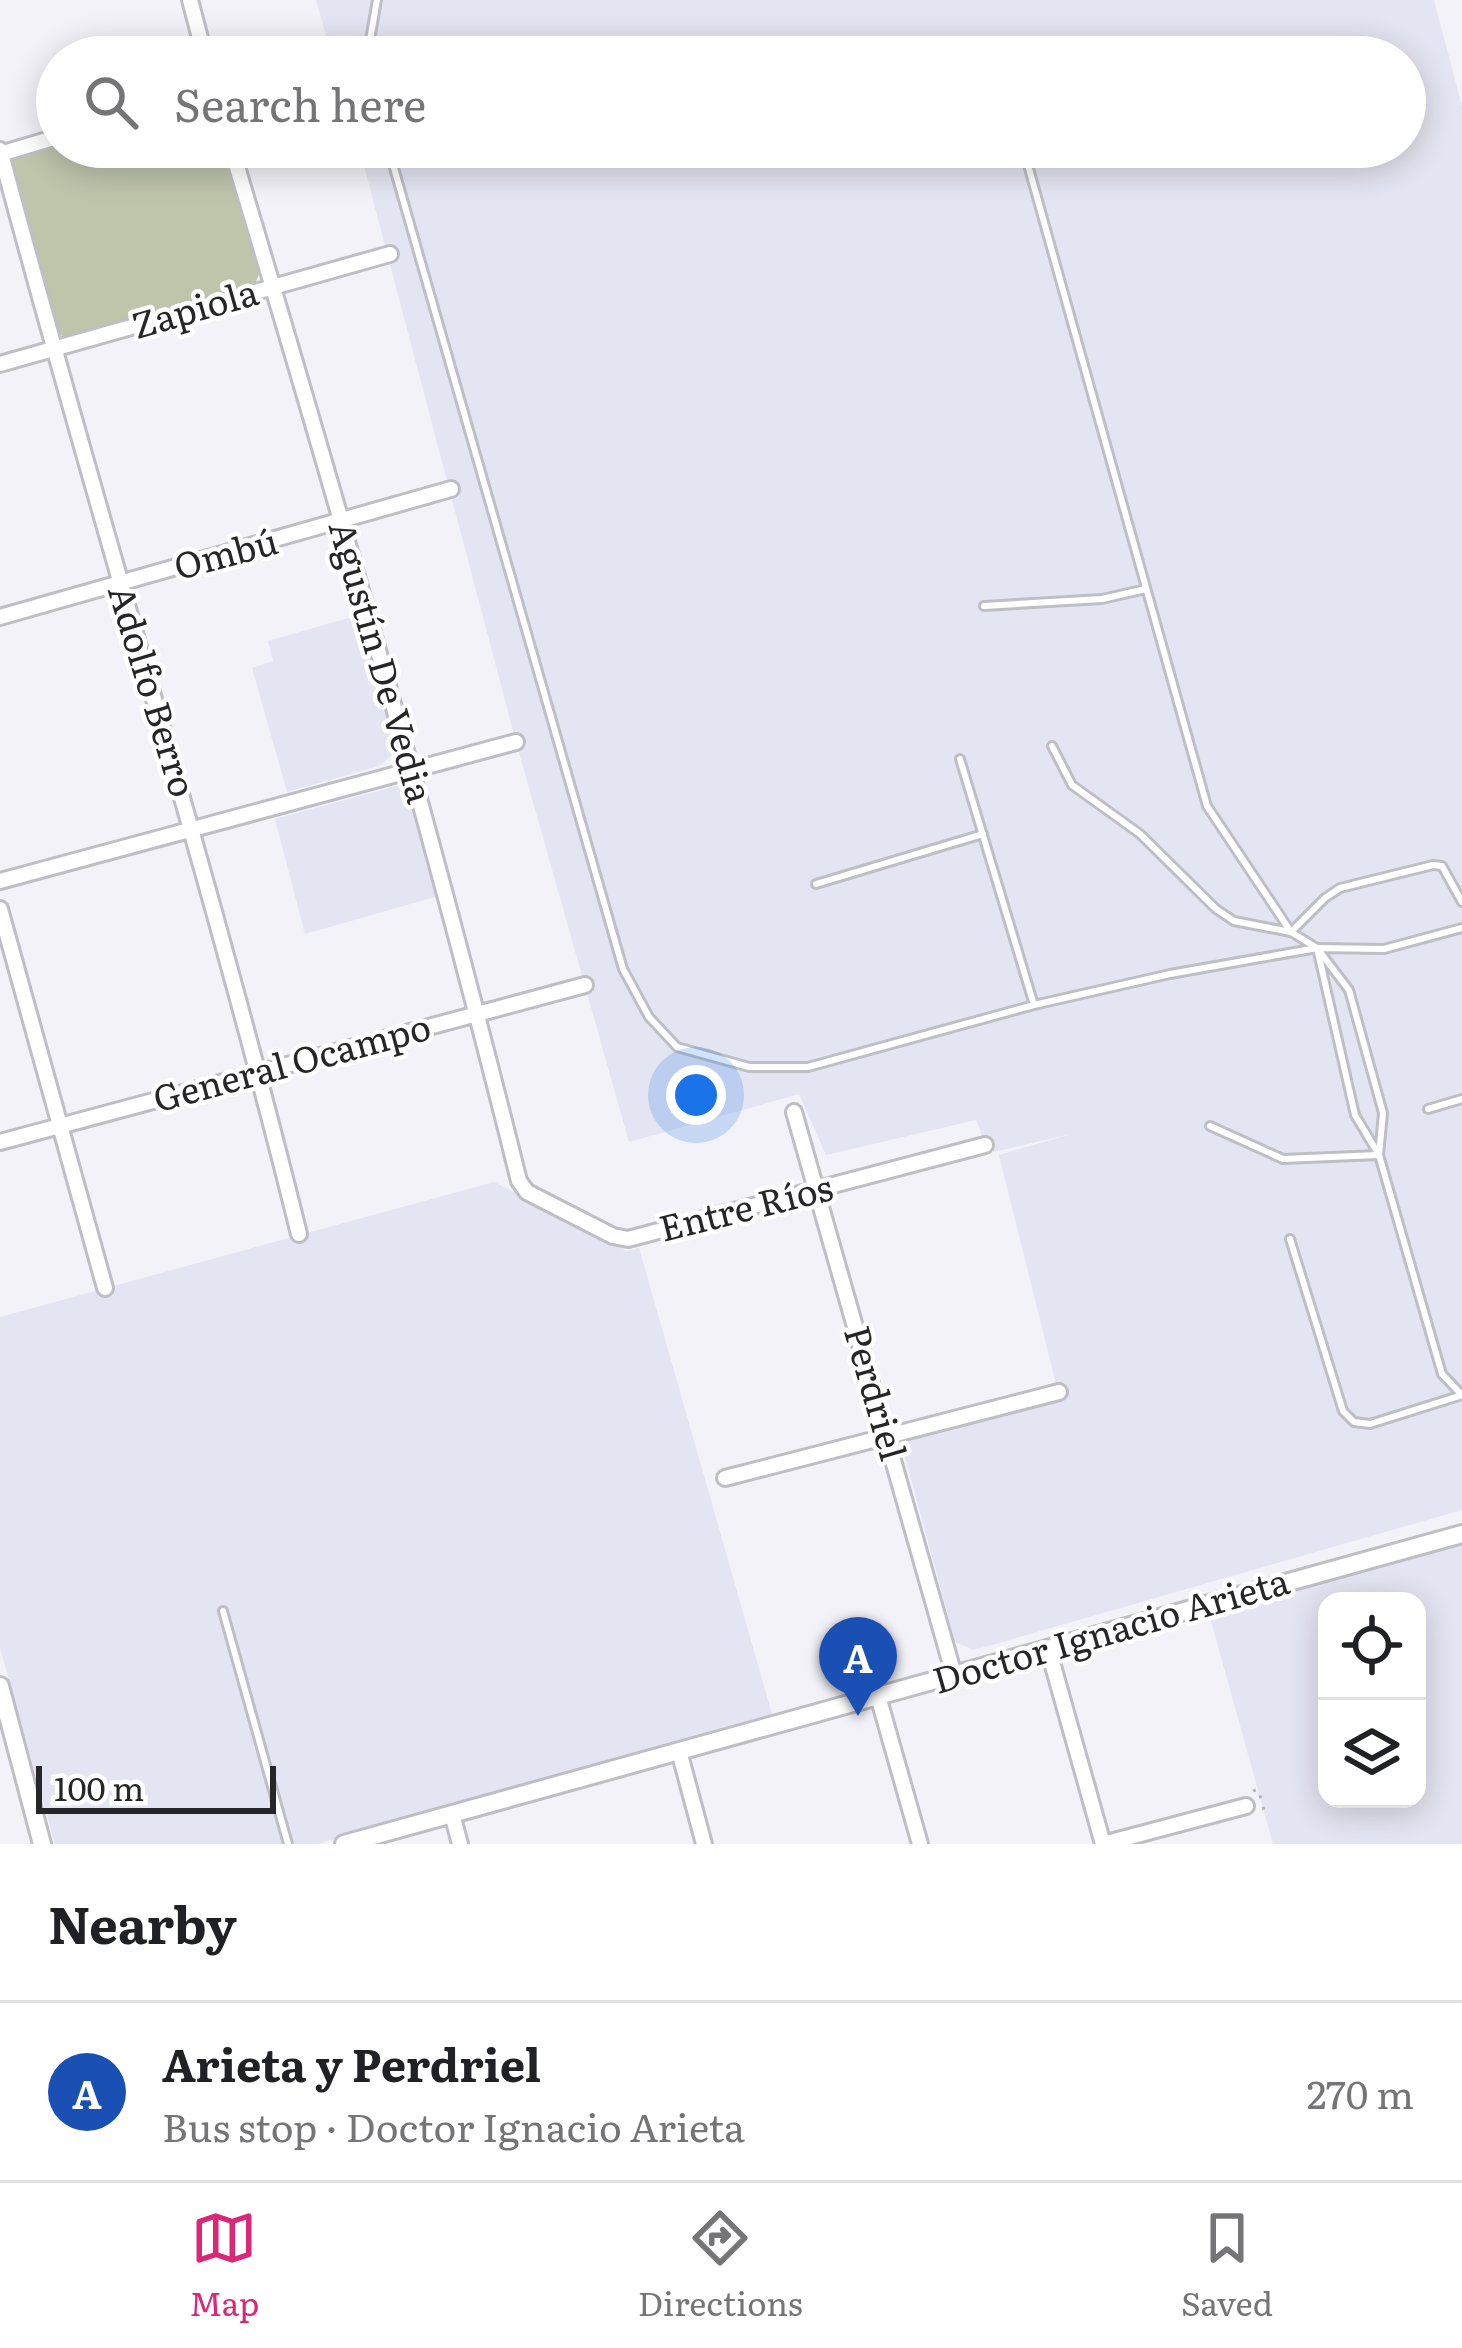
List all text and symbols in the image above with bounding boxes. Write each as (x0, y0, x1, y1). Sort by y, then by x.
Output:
search box (36, 36, 1426, 168)
icon: search (78, 69, 144, 135)
text: Search here (174, 69, 426, 136)
street label: Zapiola (125, 263, 264, 350)
street label: Ombú (167, 512, 283, 591)
street label: Agustín De Vedia (318, 514, 449, 809)
street label: Adolfo Berro (97, 578, 212, 803)
street label: General Ocampo (147, 998, 436, 1123)
your location (666, 1065, 726, 1125)
street label: Entre Ríos (653, 1158, 838, 1253)
street label: Perdriel (833, 1319, 922, 1466)
street label: Doctor Ignacio Arieta (926, 1552, 1295, 1705)
map controls (1318, 1592, 1426, 1808)
button: locate (1318, 1592, 1426, 1700)
pin: A (819, 1617, 897, 1716)
button: layers (1318, 1700, 1426, 1808)
scale bar (36, 1760, 276, 1813)
text: 100 m (54, 1762, 144, 1811)
text: Nearby (48, 1884, 237, 1960)
text: Arieta y Perdriel (162, 2029, 541, 2096)
text: A (72, 2063, 102, 2121)
text: 270 m (1307, 2063, 1414, 2121)
text: Bus stop · Doctor Ignacio Arieta (162, 2096, 745, 2154)
tab: Map (189, 2205, 259, 2326)
tab: Directions (638, 2205, 803, 2326)
tab: Saved (1181, 2205, 1273, 2326)

